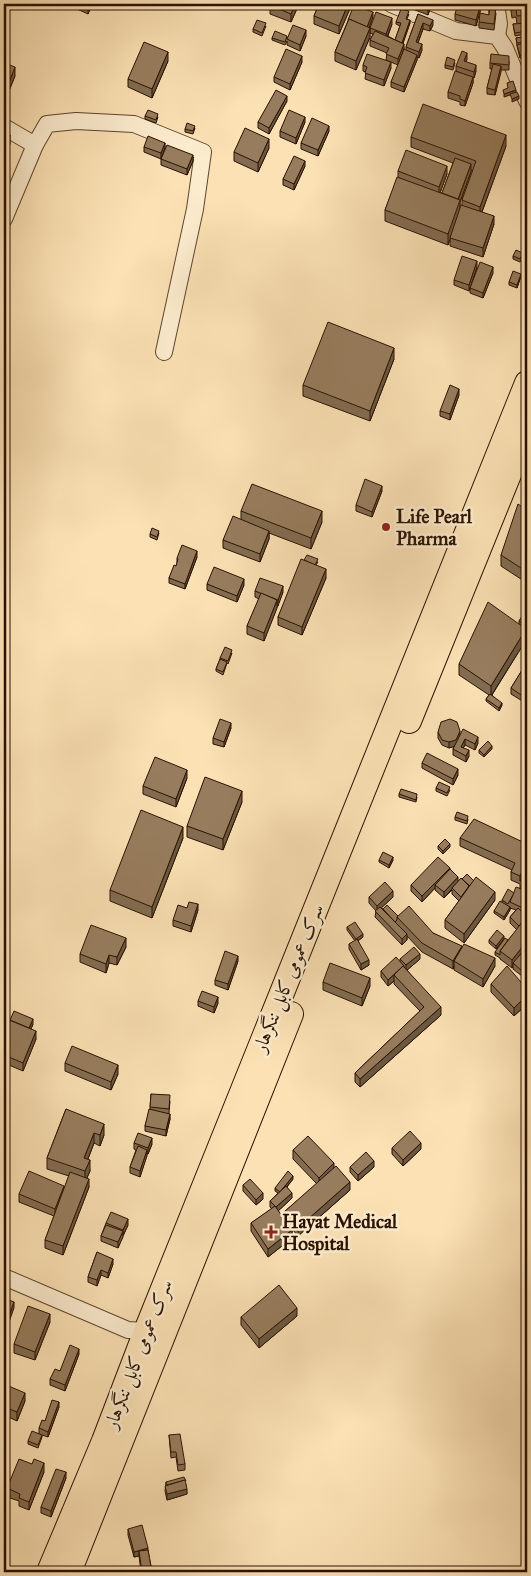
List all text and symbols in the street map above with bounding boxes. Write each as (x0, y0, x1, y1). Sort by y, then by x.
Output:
place label: Life Pearl Pharma (396, 505, 473, 550)
marker: Life Pearl Pharma (380, 521, 392, 533)
street label: سرک عمومی کابل ننگرهار (247, 901, 330, 1058)
place label: Hayat Medical Hospital (282, 1210, 398, 1256)
marker: Hayat Medical Hospital (264, 1225, 278, 1239)
street label: سرک عمومی کابل ننگرهار (98, 1276, 179, 1434)

